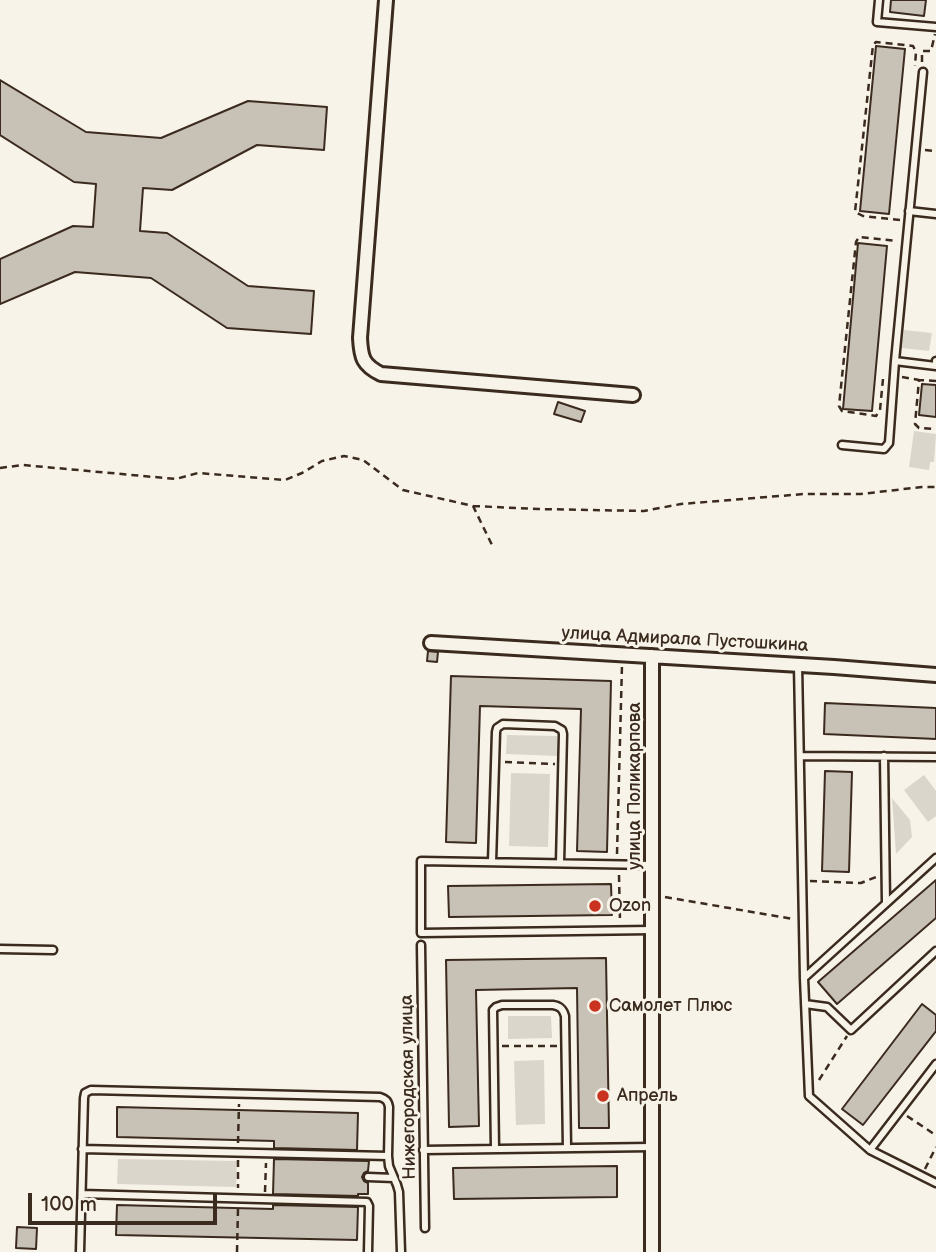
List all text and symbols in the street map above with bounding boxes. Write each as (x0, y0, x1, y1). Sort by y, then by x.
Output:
street label: улица Адмирала Пустошкина (561, 623, 809, 657)
street label: улица Поликарпова (624, 702, 646, 870)
place label: Ozon (609, 895, 651, 917)
marker: Ozon (587, 898, 603, 914)
street label: Нижегородская улица (397, 994, 421, 1180)
place label: Самолет Плюс (609, 995, 732, 1017)
marker: Самолет Плюс (587, 998, 603, 1014)
place label: Апрель (617, 1085, 678, 1107)
marker: Апрель (595, 1088, 611, 1104)
scale bar (32, 1178, 220, 1222)
text: 100 m (41, 1192, 97, 1217)

